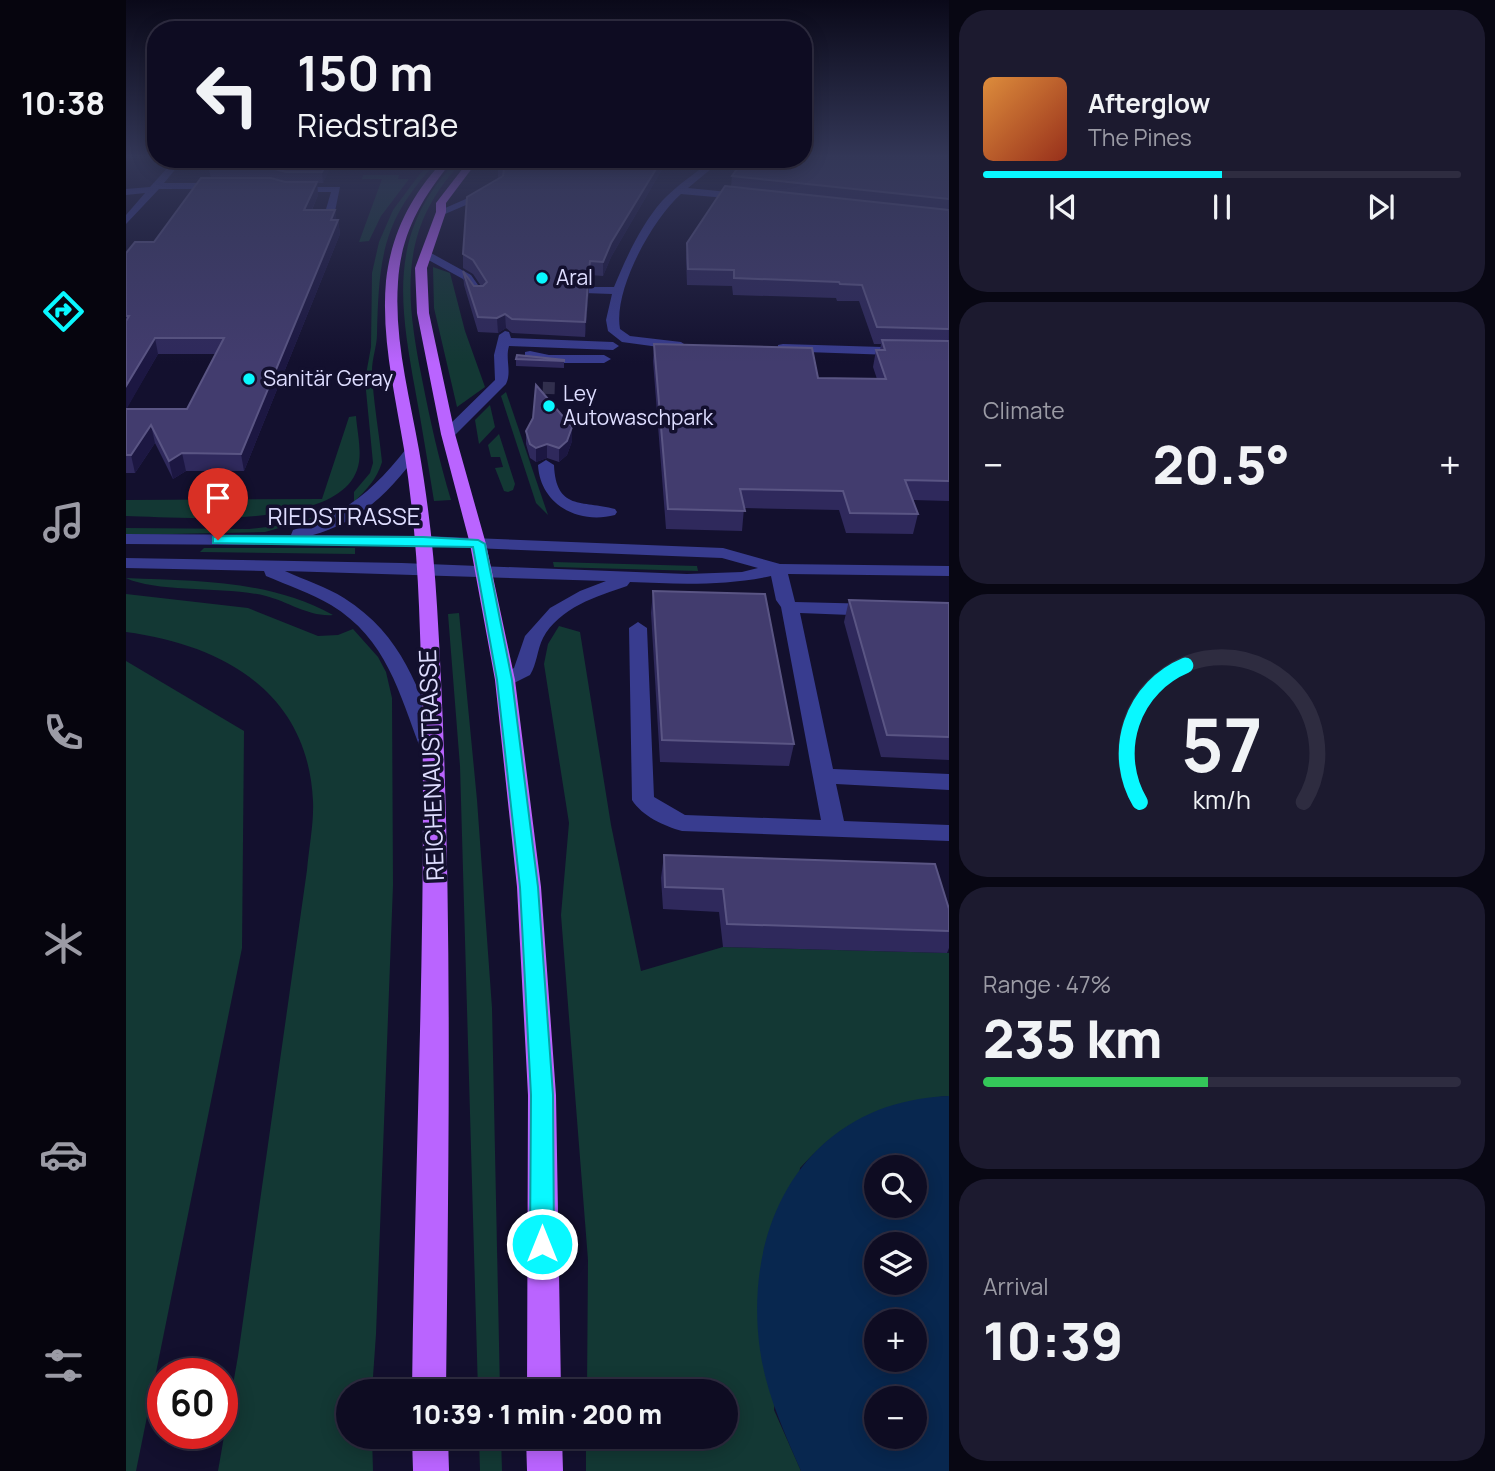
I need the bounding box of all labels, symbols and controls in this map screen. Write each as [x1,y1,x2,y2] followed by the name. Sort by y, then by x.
[297,39,433,106] text: 150 m
[182,49,273,140] icon: left
[21,81,105,125] text: 10:38
[1088,85,1210,121] text: Afterglow
[297,103,458,147] text: Riedstraße
[1088,121,1192,153] text: The Pines
[1044,188,1082,226] icon: previous
[1203,188,1241,226] icon: pause
[1362,188,1400,226] icon: next
[556,263,593,291] place label: Aral
[534,270,550,286] marker: Aral
[39,287,88,336] icon: directions
[263,364,393,392] place label: Sanitär Geray
[241,371,257,387] marker: Sanitär Geray
[563,379,714,431] place label: Ley Autowaschpark
[983,394,1065,426] text: Climate
[541,398,557,414] marker: Ley Autowaschpark
[1153,429,1290,500] text: 20.5°
[983,438,1004,490] text: −
[1439,438,1461,490] text: +
[188,468,248,540] pin
[199,479,237,517] icon: arrive
[39,498,88,547] icon: music
[267,499,421,532] street label: RIEDSTRASSE
[410,649,451,881] street label: REICHENAUSTRASSE
[1181,694,1263,794] text: 57
[39,708,88,757] icon: phone
[1193,781,1251,816] text: km/h
[39,919,88,968] icon: climate
[983,968,1111,1000] text: Range · 47%
[983,1003,1163,1074] text: 235 km
[39,1130,88,1179] icon: car
[864,1155,927,1449] map controls
[864,1155,927,1218] button: search
[505,1207,579,1281] position arrow
[864,1232,927,1295] button: layers
[983,1270,1049,1302] text: Arrival
[983,1305,1123,1376] text: 10:39
[864,1309,927,1372] button: +
[39,1341,88,1390] icon: filters
[147,1358,238,1449] speed limit sign: 60
[864,1386,927,1449] button: −
[412,1396,662,1432] text: 10:39 · 1 min · 200 m

